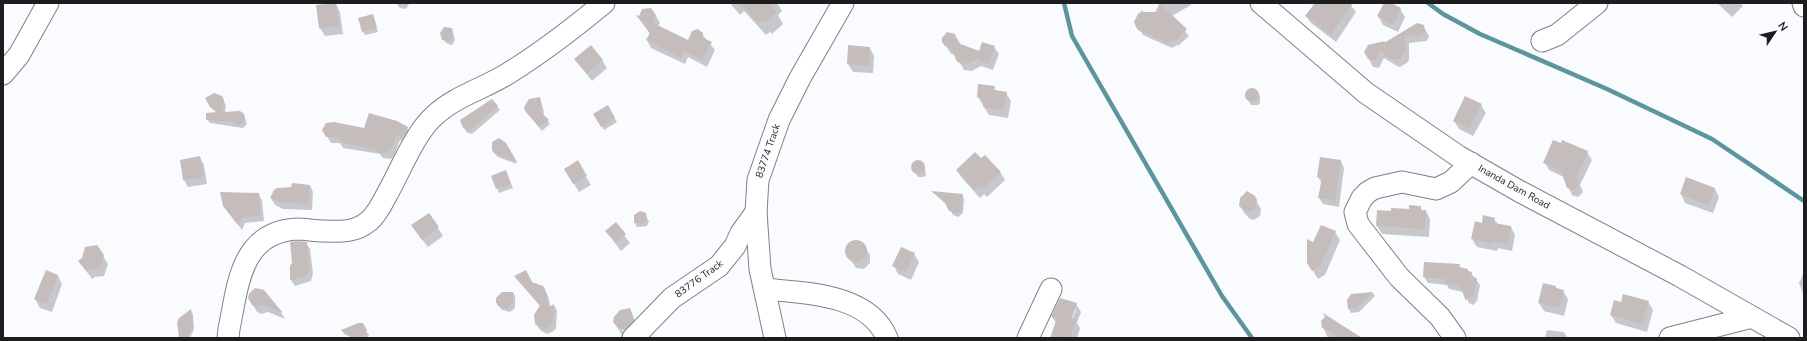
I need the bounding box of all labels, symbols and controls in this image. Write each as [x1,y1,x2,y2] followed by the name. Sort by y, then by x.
[1755,12,1795,52] north arrow
[1774,19,1791,34] text: N
[752,121,784,180] street label: 83774 Track
[1476,161,1553,213] street label: Inanda Dam Road
[672,256,727,301] street label: 83776 Track

